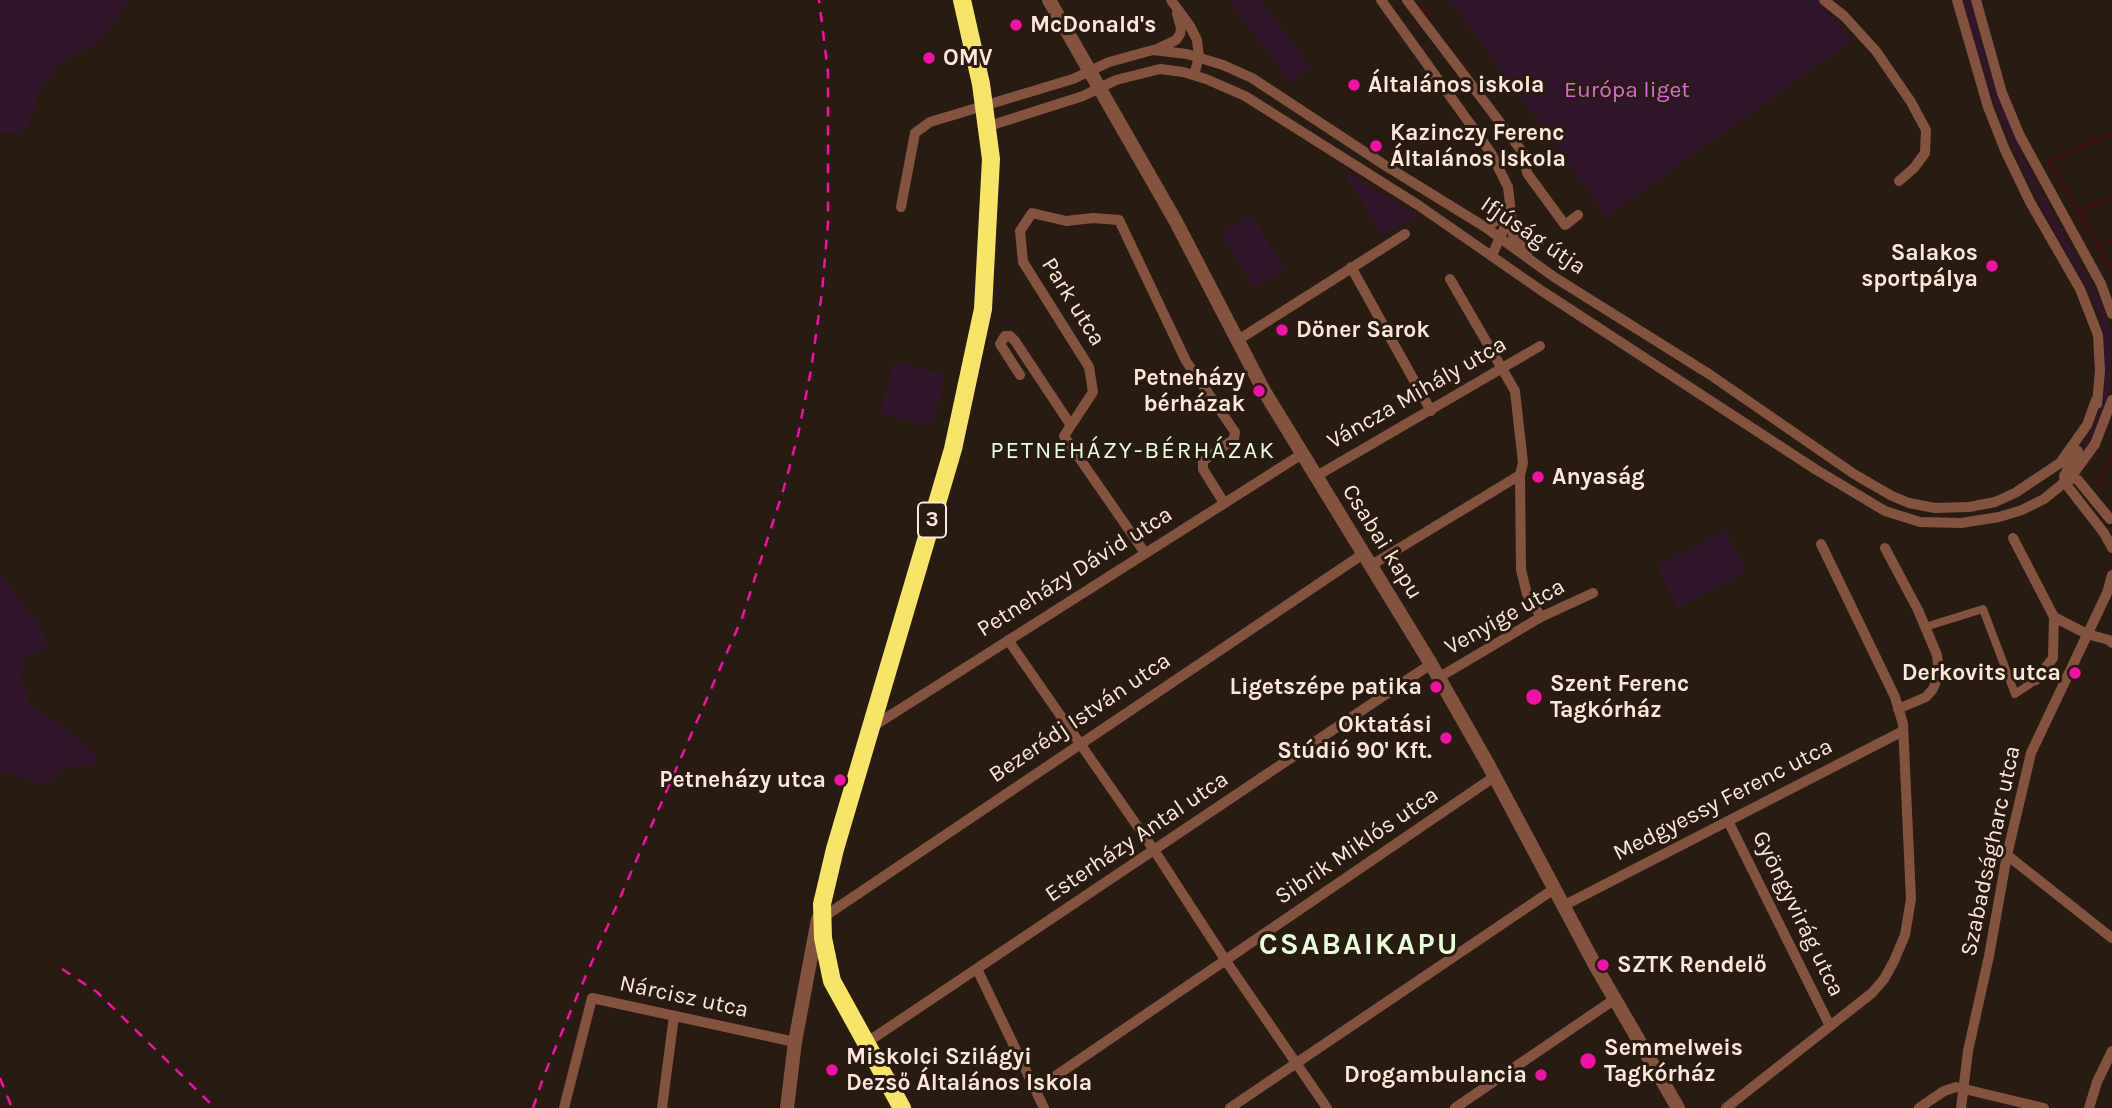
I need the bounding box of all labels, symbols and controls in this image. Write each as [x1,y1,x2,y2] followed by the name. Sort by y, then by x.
[1030,11,1156,39] place label: McDonald's
[1008,17,1024,33] marker: McDonald's
[943,44,993,72] place label: OMV
[921,50,937,66] marker: OMV
[1368,71,1544,99] place label: Általános iskola
[1564,76,1690,104] park label: Európa liget
[1346,77,1362,93] marker: Általános iskola
[1390,119,1566,173] place label: Kazinczy Ferenc Általános Iskola
[1368,138,1384,154] marker: Kazinczy Ferenc Általános Iskola
[1475,191,1591,281] street label: Ifjúság útja
[1861,239,1978,293] place label: Salakos sportpálya
[1035,253,1111,351] street label: Park utca
[1984,258,2000,274] marker: Salakos sportpálya
[1296,316,1430,344] place label: Döner Sarok
[1274,322,1290,338] marker: Döner Sarok
[1323,330,1511,456] street label: Váncza Mihály utca
[1133,364,1245,418] place label: Petneházy bérházak
[1251,383,1267,399] marker: Petneházy bérházak
[992,437,1274,465] district label: PETNEHÁZY-BÉRHÁZAK
[1552,463,1645,491] place label: Anyaság
[1530,469,1546,485] marker: Anyaság
[1336,479,1428,605] street label: Csabai kapu
[972,501,1178,643] street label: Petneházy Dávid utca
[918,503,946,538] road number: 3
[1440,573,1570,661] street label: Venyige utca
[984,647,1176,789] street label: Bezerédj István utca
[1902,659,2061,687] place label: Derkovits utca
[2067,665,2083,681] marker: Derkovits utca
[1550,670,1689,724] place label: Szent Ferenc Tagkórház
[1230,673,1422,701] place label: Ligetszépe patika
[1428,679,1444,695] marker: Ligetszépe patika
[1524,687,1544,707] marker: Szent Ferenc Tagkórház
[1277,711,1432,765] place label: Oktatási Stúdió 90' Kft.
[1438,730,1454,746] marker: Oktatási Stúdió 90' Kft.
[1609,733,1837,867] street label: Medgyessy Ferenc utca
[1955,743,2027,959] street label: Szabadságharc utca
[1040,765,1234,909] street label: Esterházy Antal utca
[659,766,826,794] place label: Petneházy utca
[832,772,848,788] marker: Petneházy utca
[1270,781,1444,911] street label: Sibrik Miklós utca
[1746,827,1850,1001] street label: Gyöngyvirág utca
[1260,927,1458,963] district label: CSABAIKAPU
[1617,951,1767,979] place label: SZTK Rendelő
[1595,957,1611,973] marker: SZTK Rendelő
[617,970,751,1024] street label: Nárcisz utca
[1604,1034,1743,1088] place label: Semmelweis Tagkórház
[846,1043,1092,1097] place label: Miskolci Szilágyi Dezső Általános Iskola
[1578,1051,1598,1071] marker: Semmelweis Tagkórház
[1344,1061,1527,1089] place label: Drogambulancia
[824,1062,840,1078] marker: Miskolci Szilágyi Dezső Általános Iskola
[1533,1067,1549,1083] marker: Drogambulancia

